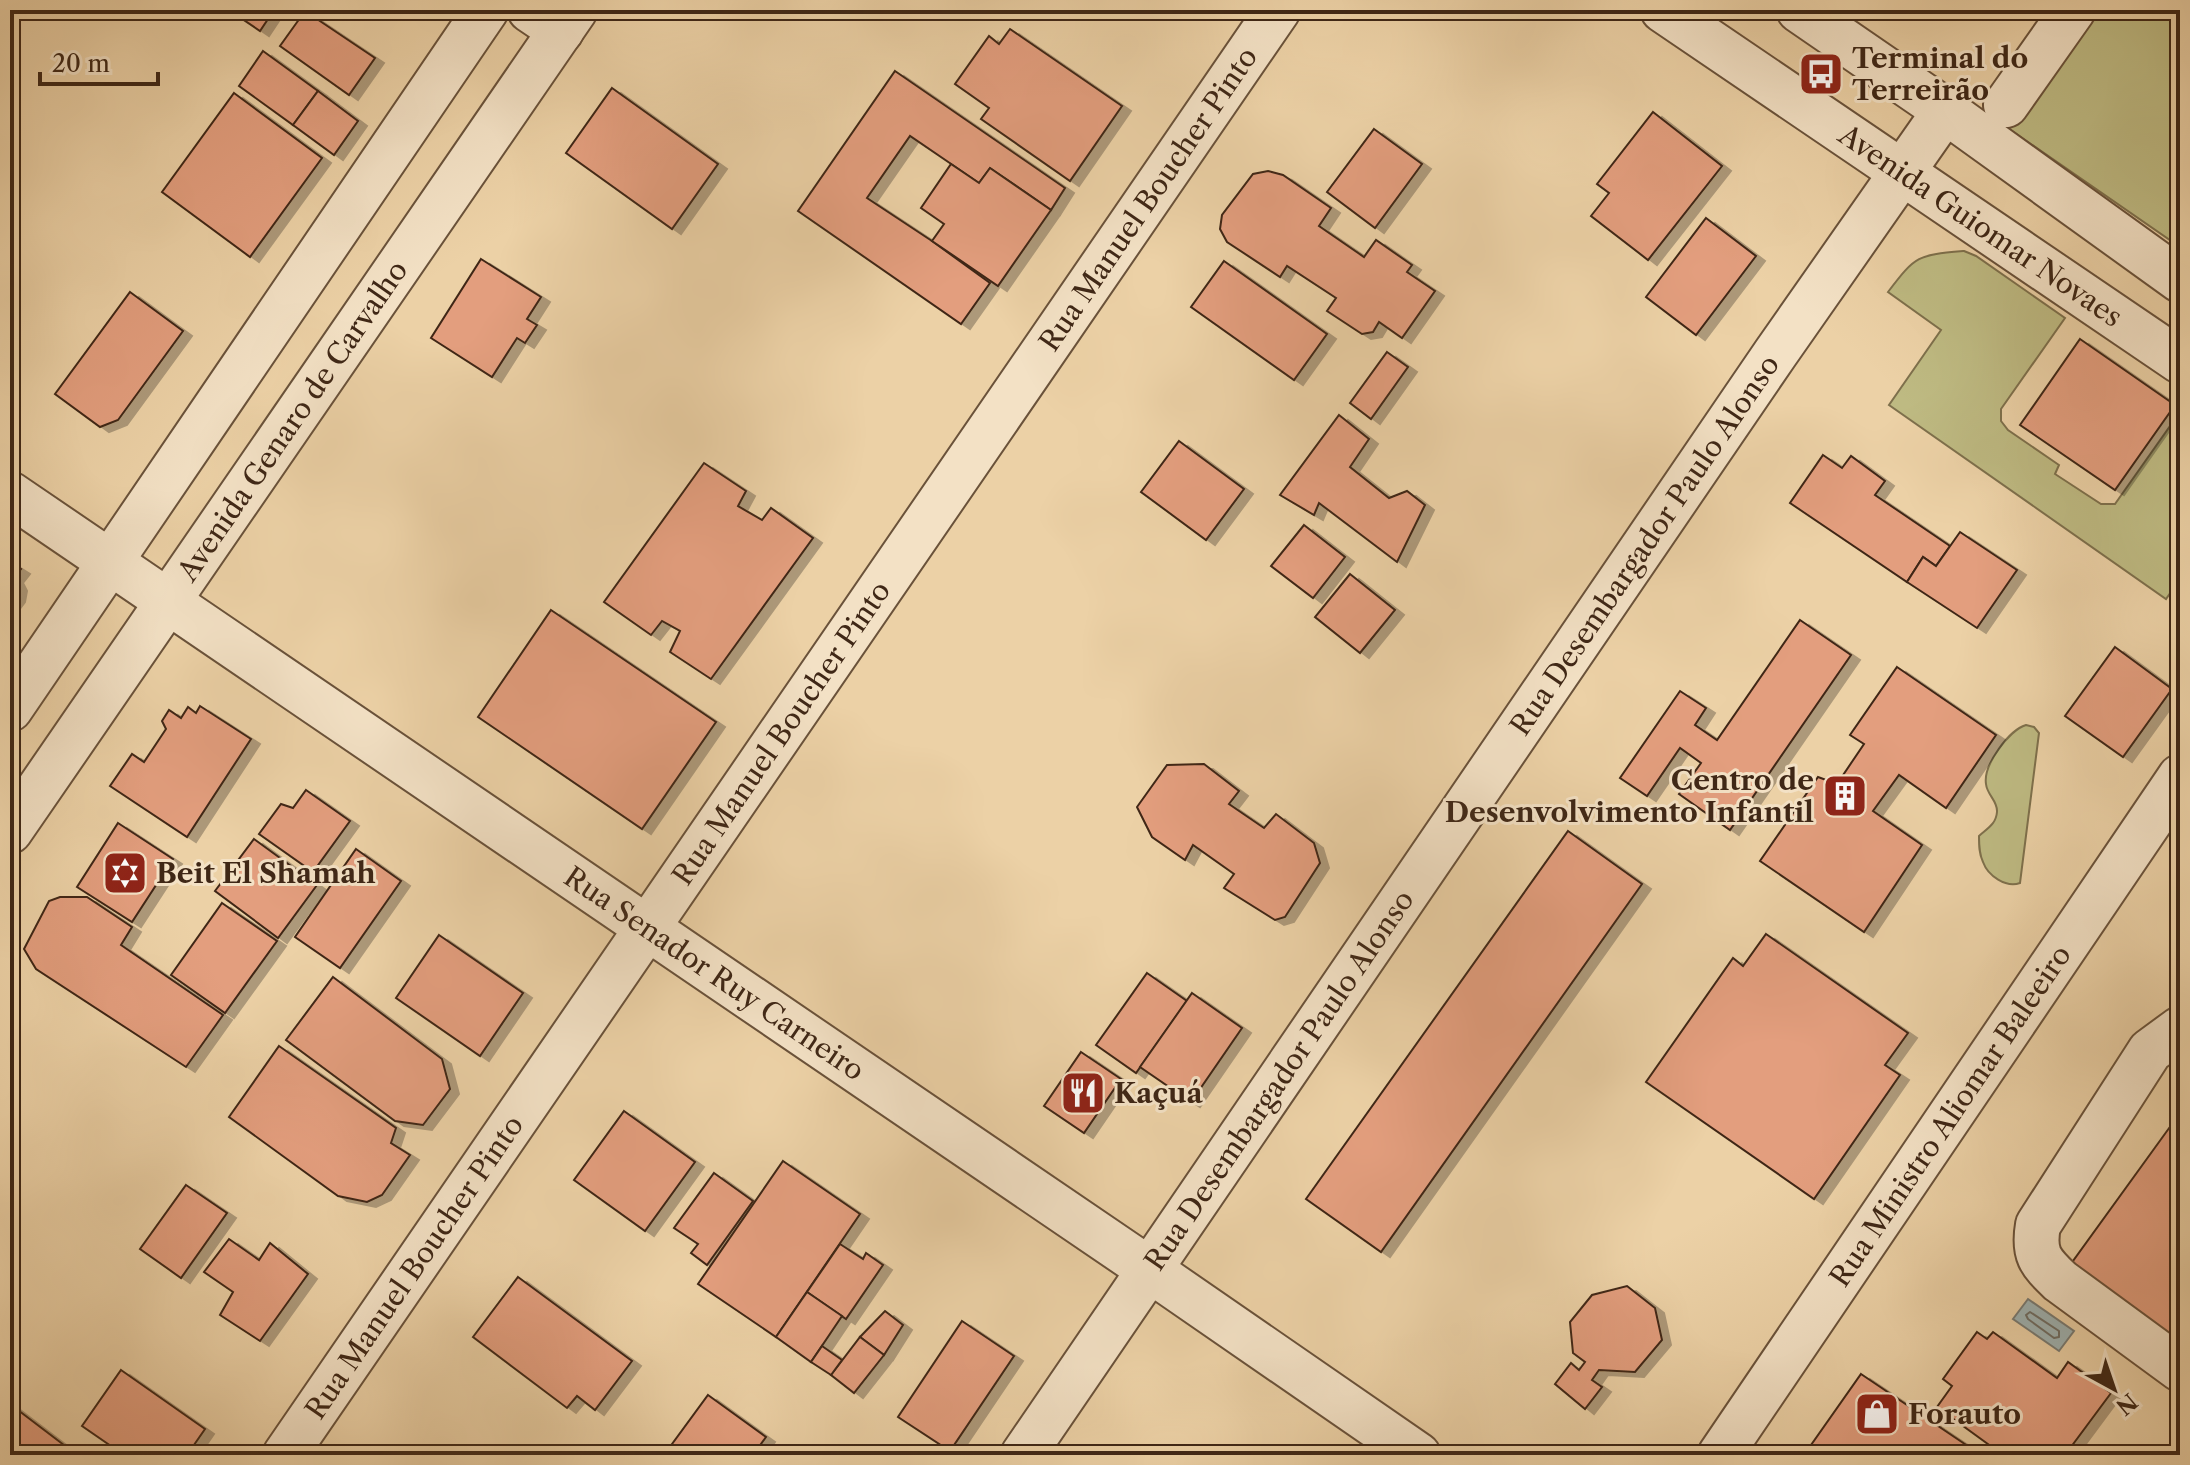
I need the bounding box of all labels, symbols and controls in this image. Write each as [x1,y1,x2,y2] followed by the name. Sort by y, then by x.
[40,36,158,86] scale bar
[1032,41,1264,357] street label: Rua Manuel Boucher Pinto
[1852,41,2028,107] place label: Terminal do Terreirão
[52,49,110,78] text: 20 m
[1797,50,1845,98] bus stop icon: Terminal do Terreirão
[1832,117,2129,334] street label: Avenida Guiomar Novaes
[170,254,414,588] street label: Avenida Genaro de Carvalho
[1503,348,1786,742] street label: Rua Desembargador Paulo Alonso
[665,575,897,891] street label: Rua Manuel Boucher Pinto
[1445,763,1814,829] place label: Centro de Desenvolvimento Infantil
[1821,772,1869,820] building icon: Centro de Desenvolvimento Infantil
[101,849,149,897] synagogue icon: Beit El Shamah
[156,856,376,890] place label: Beit El Shamah
[558,859,871,1088] street label: Rua Senador Ruy Carneiro
[1137,884,1421,1277] street label: Rua Desembargador Paulo Alonso
[1822,939,2078,1293] street label: Rua Ministro Aliomar Baleeiro
[1059,1069,1107,1117] restaurant icon: Kaçuá
[1114,1076,1204,1110] place label: Kaçuá
[298,1109,530,1425] street label: Rua Manuel Boucher Pinto
[2074,1349,2154,1429] north arrow
[2111,1387,2143,1420] text: N
[1853,1390,1901,1438] shop icon: Forauto
[1908,1397,2021,1431] place label: Forauto

